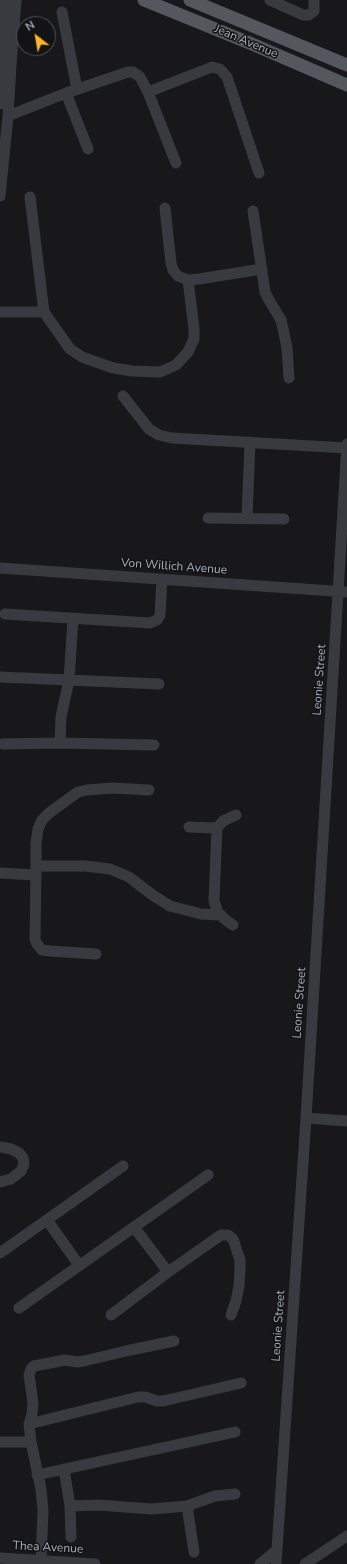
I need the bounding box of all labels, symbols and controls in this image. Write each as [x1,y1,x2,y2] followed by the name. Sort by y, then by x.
[16,16,56,56] north arrow
[23,18,37,35] text: N
[212,22,280,62] street label: Jean Avenue
[120,556,228,578] street label: Von Willich Avenue
[310,644,330,716] street label: Leonie Street
[290,967,310,1039] street label: Leonie Street
[269,1290,289,1362] street label: Leonie Street
[12,1539,84,1557] street label: Thea Avenue

